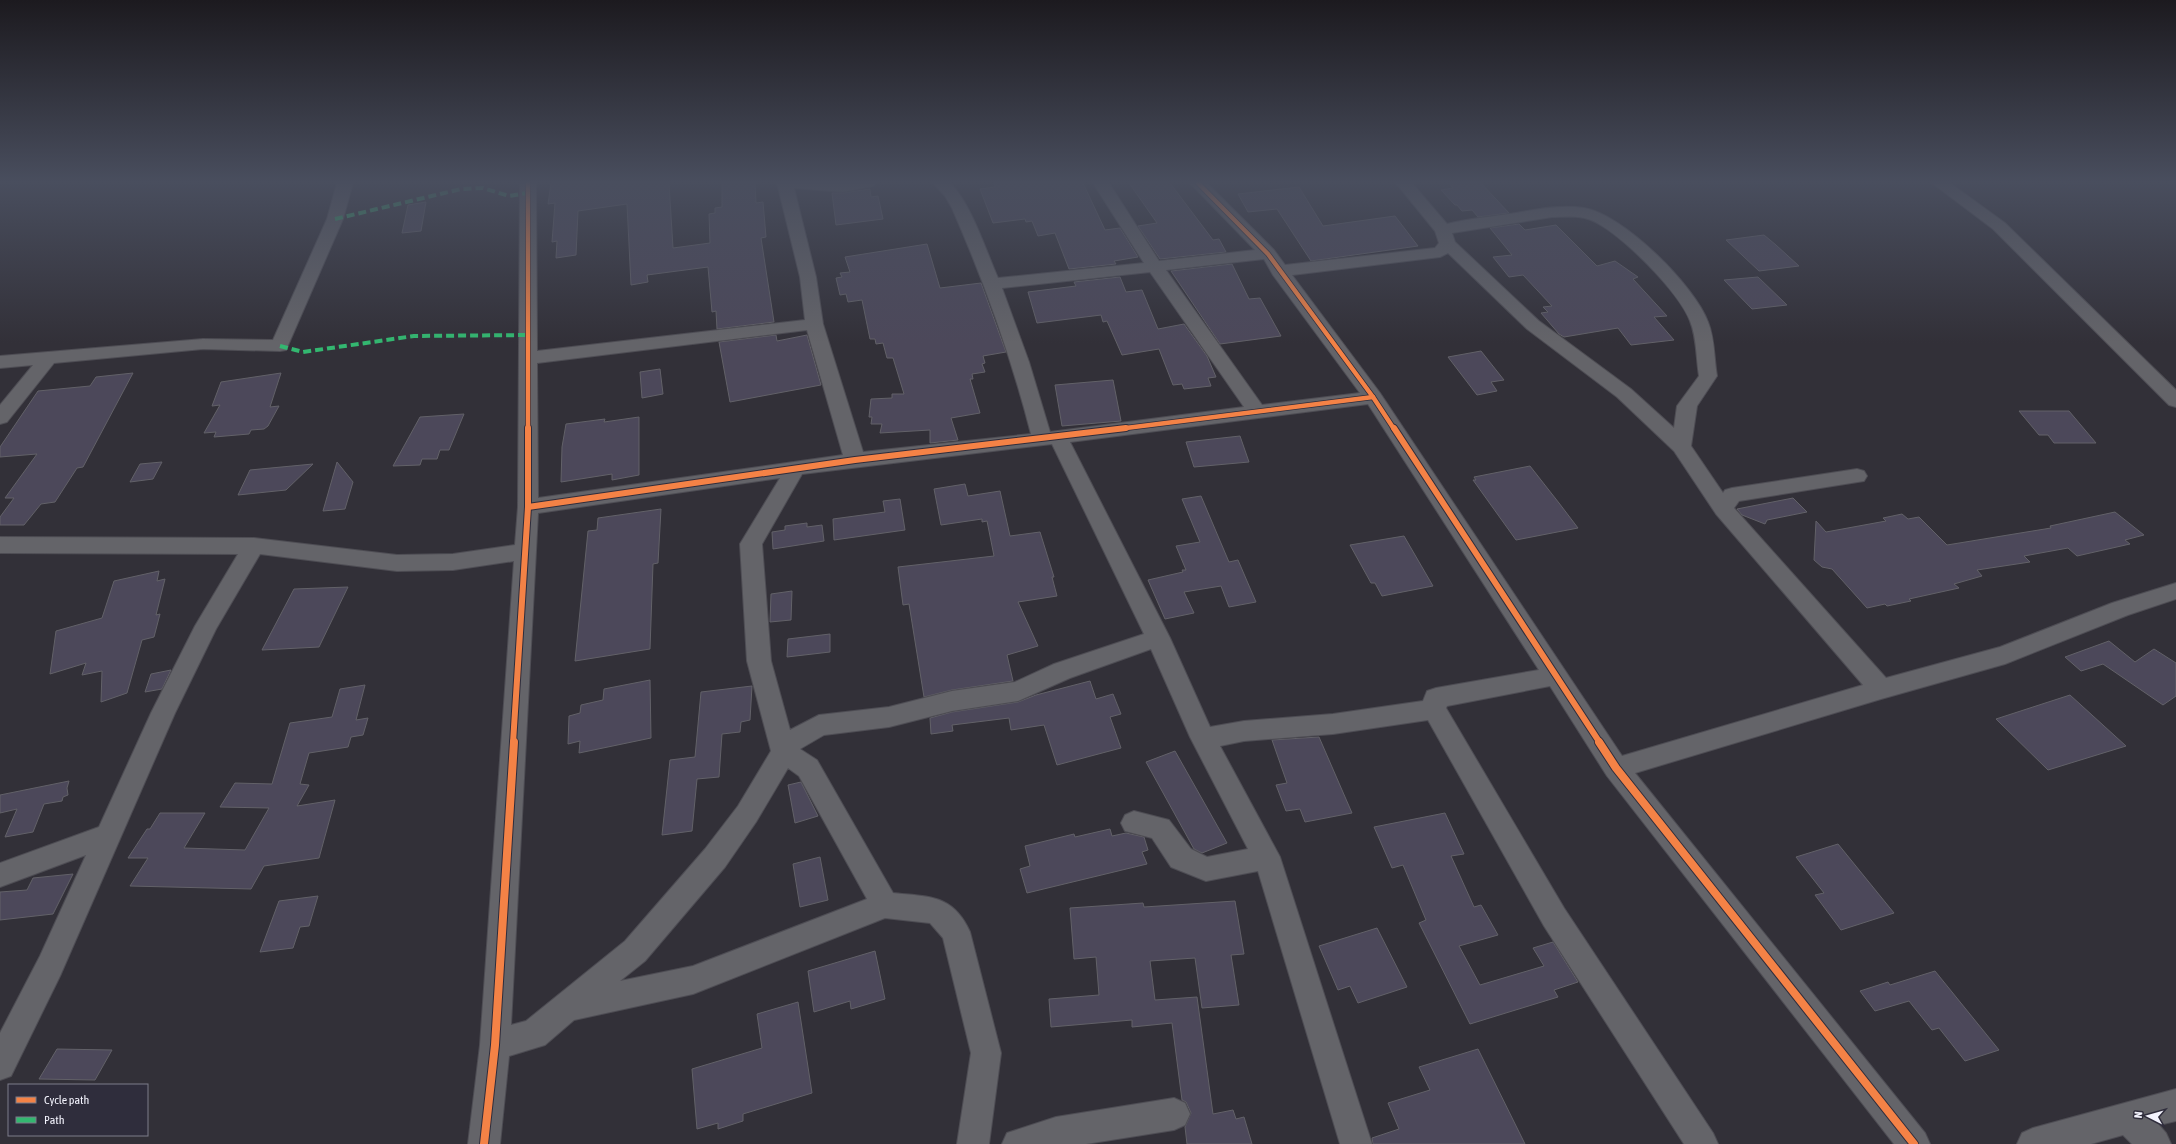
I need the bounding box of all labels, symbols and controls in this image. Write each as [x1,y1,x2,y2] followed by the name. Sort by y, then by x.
[8,1084,148,1136] legend
[44,1093,89,1107] text: Cycle path
[2128,1096,2168,1136] north arrow
[2132,1111,2144,1119] text: N
[44,1113,65,1127] text: Path

